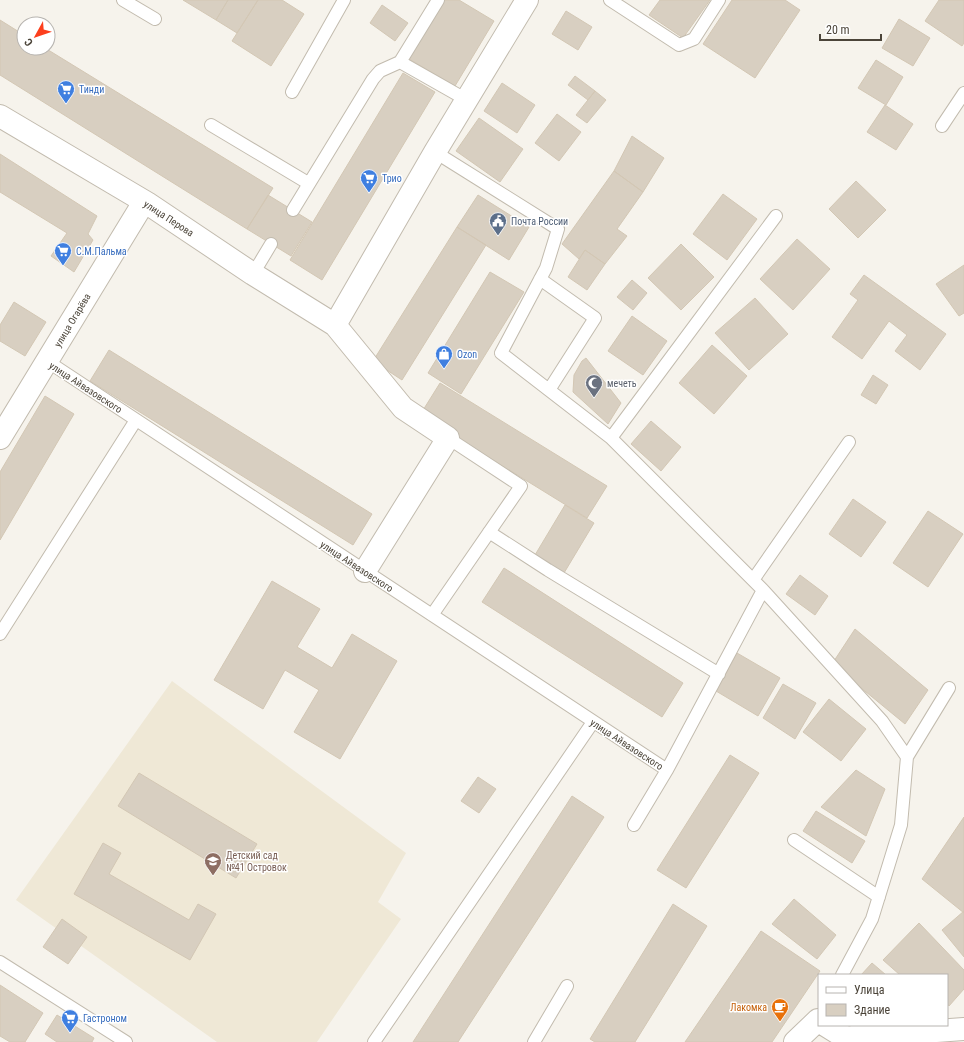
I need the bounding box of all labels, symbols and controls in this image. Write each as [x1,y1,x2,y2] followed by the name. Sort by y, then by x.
[16,16,56,56] north arrow
[820,16,881,42] scale bar
[826,23,850,37] text: 20 m
[22,36,36,49] text: С
[56,79,76,104] supermarket icon: Тинди
[79,84,104,95] place label: Тинди
[359,168,379,193] supermarket icon: Трио
[382,173,402,184] place label: Трио
[142,198,196,239] street label: улица Перова
[488,211,508,236] public building icon: Почта России
[511,216,568,227] place label: Почта России
[53,241,73,266] supermarket icon: С.М.Пальма
[76,246,127,257] place label: С.М.Пальма
[52,291,93,349] street label: улица Огарёва
[434,344,454,369] shop icon: Ozon
[457,349,477,360] place label: Ozon
[47,360,124,415] street label: улица Айвазовского
[584,373,604,398] mosque icon: мечеть
[607,378,637,389] place label: мечеть
[318,539,395,594] street label: улица Айвазовского
[588,717,665,772] street label: улица Айвазовского
[226,850,287,873] place label: Детский сад №41 Островок
[203,851,223,876] school or university icon: Детский сад №41 Островок
[818,974,948,1026] legend
[854,983,885,997] text: Улица
[770,997,790,1022] cafe icon: Лакомка
[730,1002,767,1013] place label: Лакомка
[854,1003,891,1017] text: Здание
[60,1008,80,1033] supermarket icon: Гастроном
[83,1013,127,1024] place label: Гастроном

